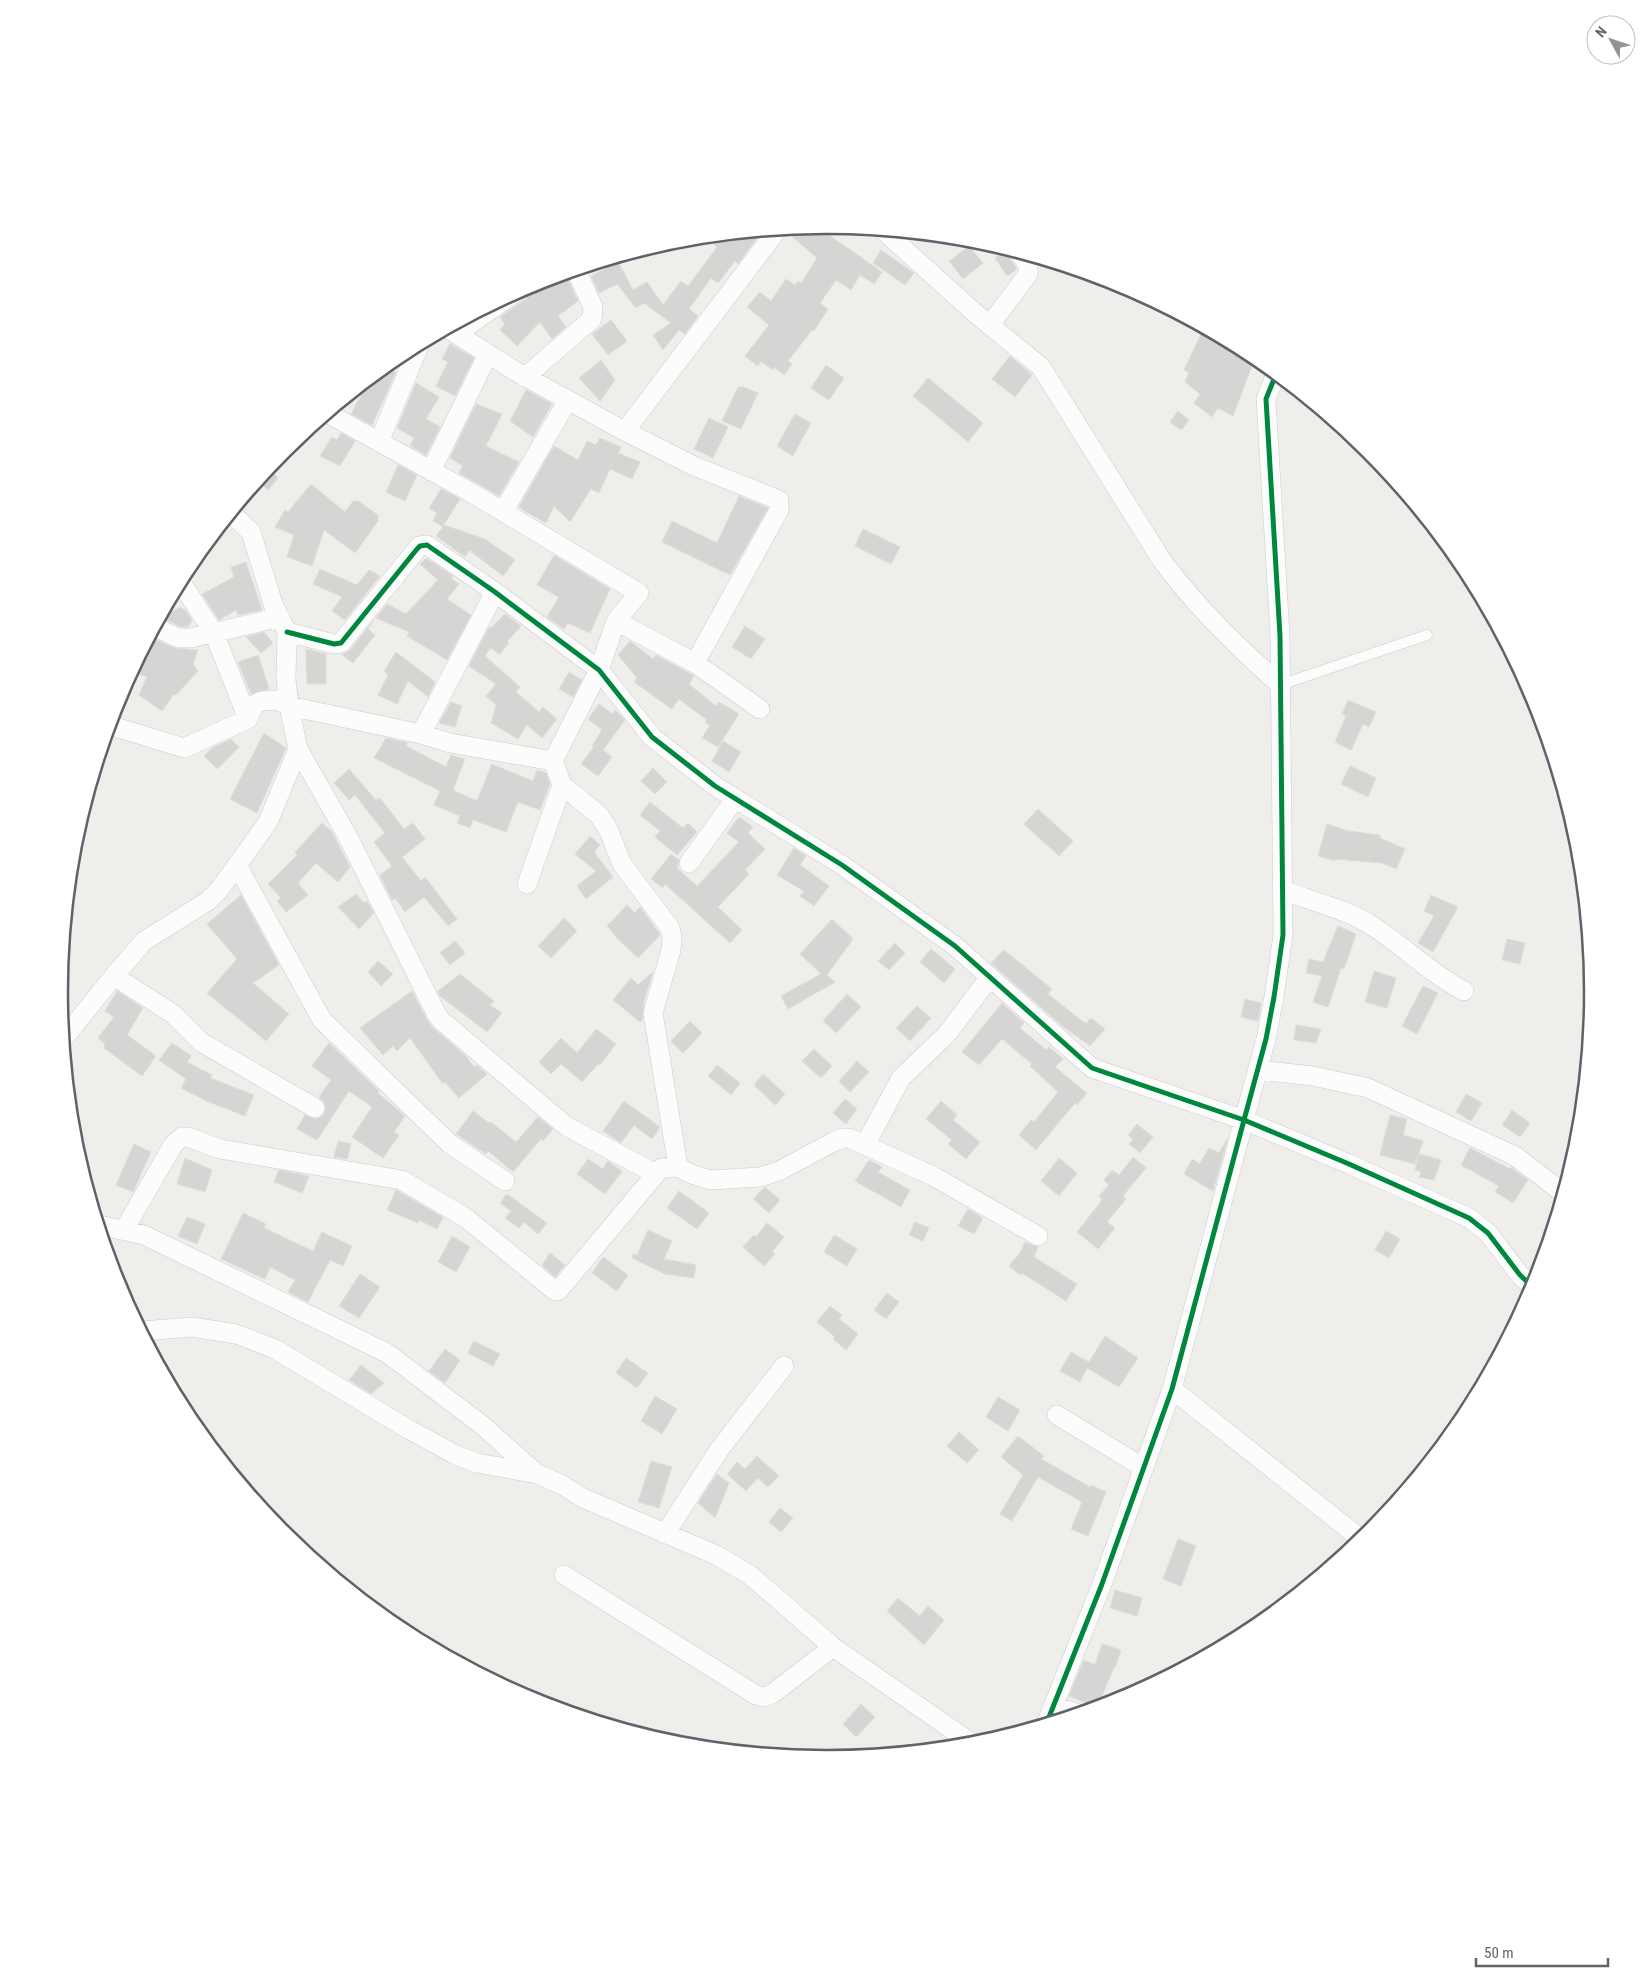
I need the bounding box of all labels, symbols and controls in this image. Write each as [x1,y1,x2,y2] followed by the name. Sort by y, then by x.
[1586,15,1636,65] north arrow
[1592,23,1610,40] text: N
[1476,1936,1608,1968] scale bar
[1484,1944,1514,1962] text: 50 m

